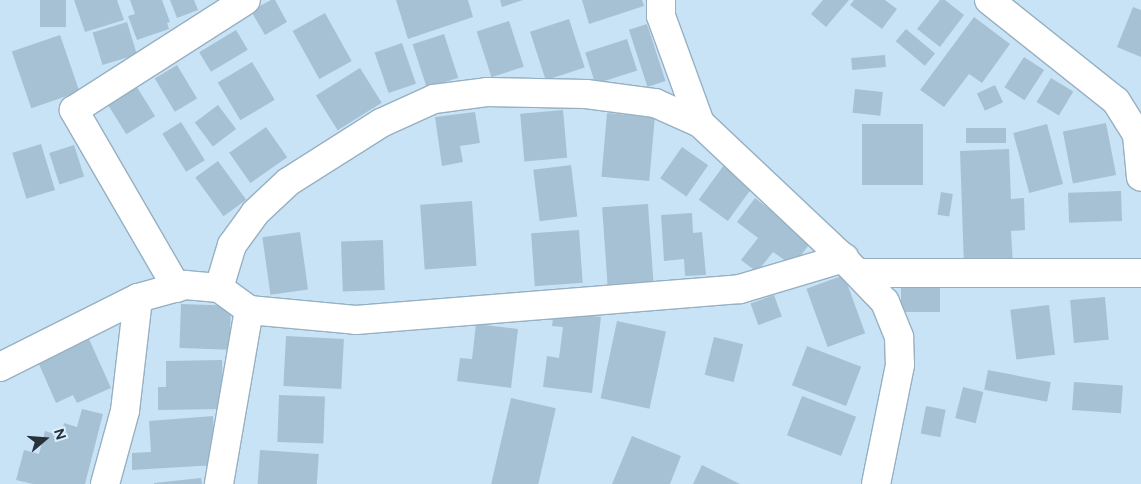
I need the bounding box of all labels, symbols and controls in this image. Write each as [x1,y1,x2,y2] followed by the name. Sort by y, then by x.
[20,414,70,464] north arrow
[50,426,69,442] text: N

